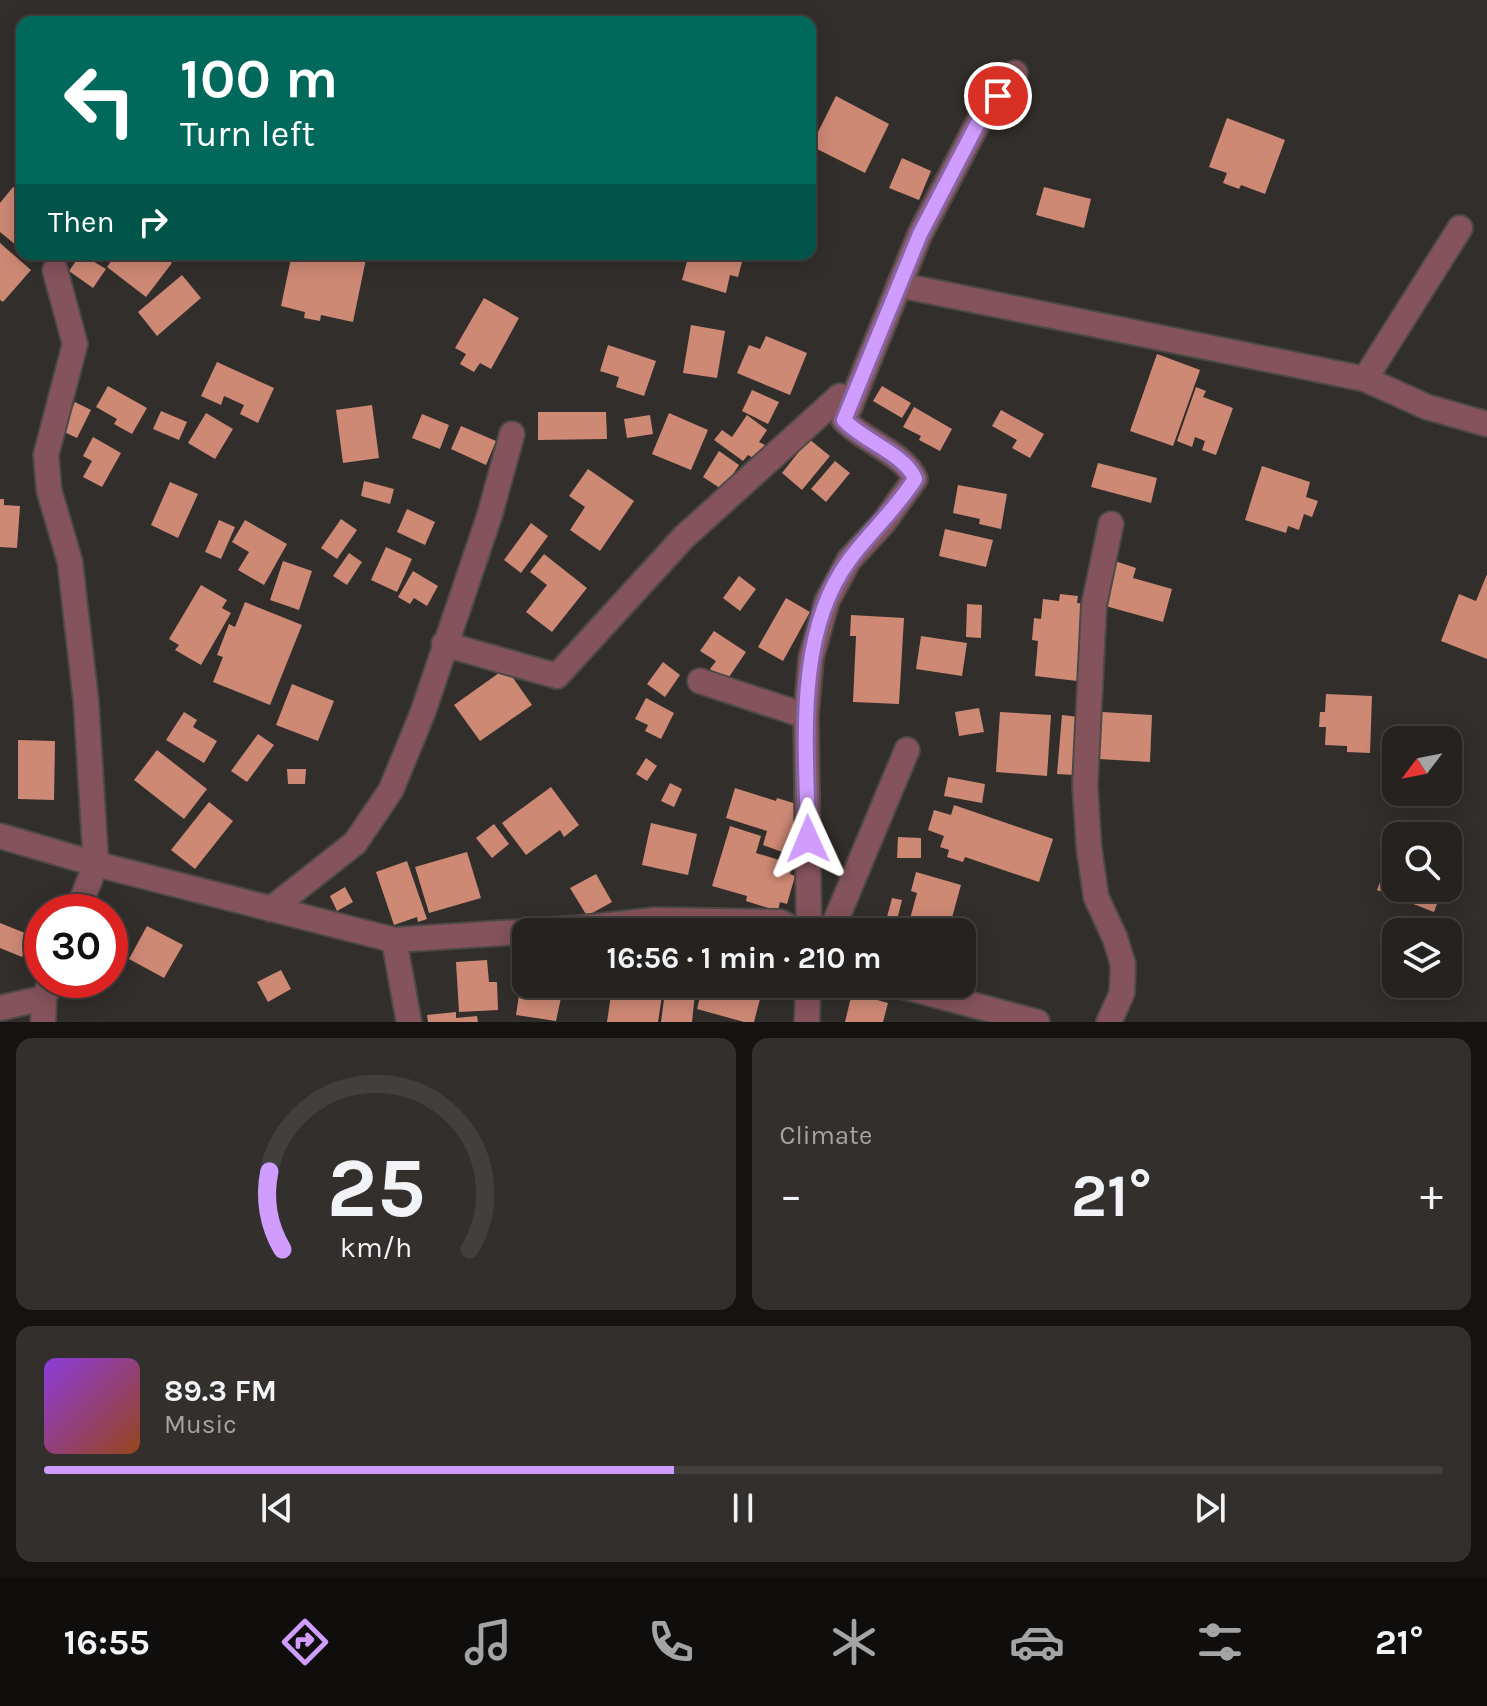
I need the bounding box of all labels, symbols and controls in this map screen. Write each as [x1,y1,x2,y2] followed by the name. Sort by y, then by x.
[180,46,338,111] text: 100 m
[48,48,152,152] icon: left
[964,62,1032,130] pin
[976,74,1020,118] icon: arrive
[180,113,315,155] text: Turn left
[131,200,175,244] icon: right
[48,204,115,240] text: Then
[1382,726,1462,806] north arrow
[1382,726,1462,998] map controls
[766,797,850,881] position arrow
[1382,822,1462,902] button: search
[24,894,128,998] speed limit sign: 30
[1382,918,1462,998] button: layers
[606,940,882,976] text: 16:56 · 1 min · 210 m
[780,1120,872,1151] text: Climate
[326,1140,425,1237] text: 25
[1071,1161,1152,1231] text: 21°
[780,1170,803,1221] text: −
[1420,1170,1443,1221] text: +
[340,1231,412,1264] text: km/h
[164,1373,277,1409] text: 89.3 FM
[164,1409,237,1440] text: Music
[255,1486,299,1530] icon: previous
[721,1486,765,1530] icon: pause
[1188,1486,1232,1530] icon: next
[277,1614,333,1670] icon: directions
[460,1614,516,1670] icon: music
[643,1614,699,1670] icon: phone
[826,1614,882,1670] icon: climate
[1009,1614,1065,1670] icon: car
[1192,1614,1248,1670] icon: filters
[64,1621,150,1663] text: 16:55
[1375,1621,1423,1663] text: 21°

